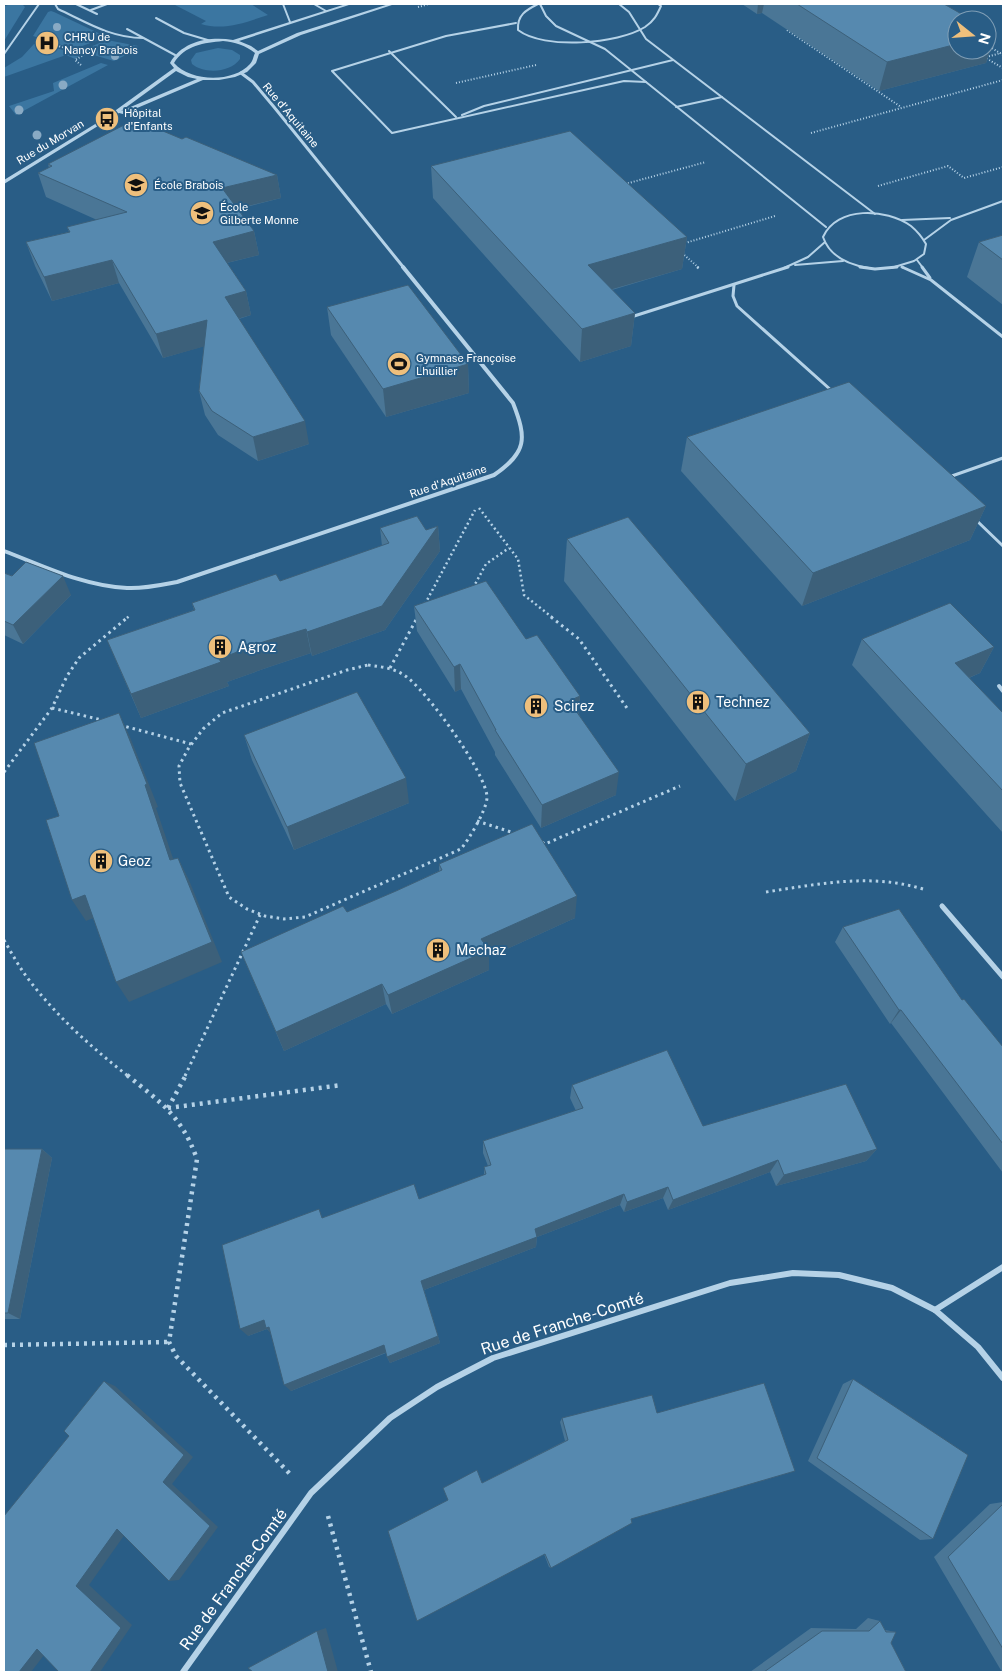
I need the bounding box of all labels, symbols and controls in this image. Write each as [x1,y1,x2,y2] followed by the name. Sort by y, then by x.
[947,10,997,60] north arrow
[34,30,60,56] hospital icon: CHRU de Nancy Brabois
[64,31,138,56] place label: CHRU de Nancy Brabois
[975,31,994,46] text: N
[260,80,322,150] street label: Rue d'Aquitaine
[94,106,120,132] bus stop icon: Hôpital d'Enfants
[124,107,173,132] place label: Hôpital d'Enfants
[14,117,86,167] street label: Rue du Morvan
[123,172,149,198] school or university icon: École Brabois
[154,178,224,191] place label: École Brabois
[189,200,215,226] school or university icon: École Gilberte Monne
[220,200,299,226] place label: École Gilberte Monne
[386,351,412,377] sports icon: Gymnase Françoise Lhuillier
[416,352,516,377] place label: Gymnase Françoise Lhuillier
[408,462,488,500] street label: Rue d'Aquitaine
[207,634,233,660] building icon: Agroz
[238,639,277,655] place label: Agroz
[685,689,711,715] building icon: Technez
[523,693,549,719] building icon: Scirez
[716,694,770,710] place label: Technez
[554,698,595,714] place label: Scirez
[88,848,114,874] building icon: Geoz
[118,853,151,869] place label: Geoz
[425,937,451,963] building icon: Mechaz
[456,942,507,958] place label: Mechaz
[478,1288,646,1359] street label: Rue de Franche-Comté
[176,1505,291,1654] street label: Rue de Franche-Comté

